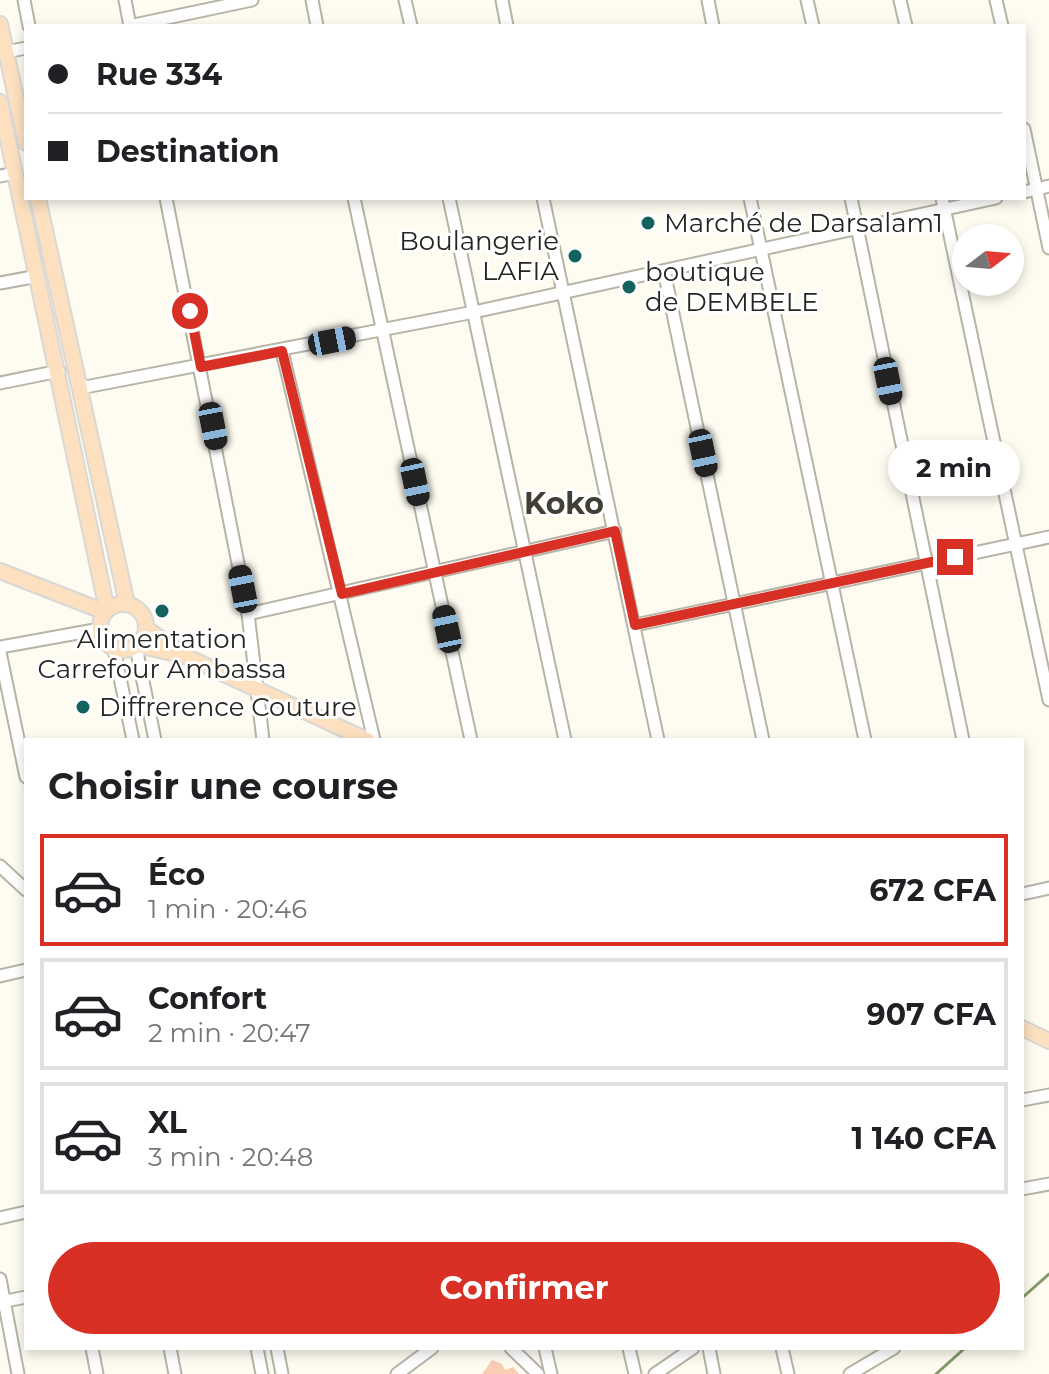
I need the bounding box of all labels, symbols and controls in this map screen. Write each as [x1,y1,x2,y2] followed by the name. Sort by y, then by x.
[96,56,222,93] text: Rue 334
[96,133,279,170] text: Destination
[664,207,943,239] place label: Marché de Darsalam1
[639,214,657,232] marker: Marché de Darsalam1
[952,224,1024,296] north arrow
[952,224,1024,296] map controls
[399,225,559,287] place label: Boulangerie LAFIA
[566,247,584,265] marker: Boulangerie LAFIA
[645,256,819,318] place label: boutique de DEMBELE
[620,278,638,296] marker: boutique de DEMBELE
[172,293,208,329] route start
[306,325,358,357] car
[872,355,904,407] car
[197,400,229,452] car
[686,427,720,479] car
[889,441,1021,497] callout: 2 min
[916,452,992,484] text: 2 min
[398,456,432,508] car
[524,485,604,522] district label: Koko
[937,539,973,575] route end
[227,563,259,615] car
[153,602,171,620] marker: Alimentation Carrefour Ambassa
[430,603,464,655] car
[37,623,287,685] place label: Alimentation Carrefour Ambassa
[99,691,357,723] place label: Diffrerence Couture
[74,698,92,716] marker: Diffrerence Couture
[48,764,399,808] text: Choisir une course
[52,854,124,926] icon: car
[148,856,205,893] text: Éco
[869,872,996,909] text: 672 CFA
[148,893,307,925] text: 1 min · 20:46
[52,978,124,1050] icon: car
[148,980,267,1017] text: Confort
[867,996,996,1033] text: 907 CFA
[148,1017,311,1049] text: 2 min · 20:47
[52,1102,124,1174] icon: car
[148,1104,187,1141] text: XL
[851,1120,996,1157] text: 1 140 CFA
[148,1141,313,1173] text: 3 min · 20:48
[48,1242,1000,1334] button: Confirmer

